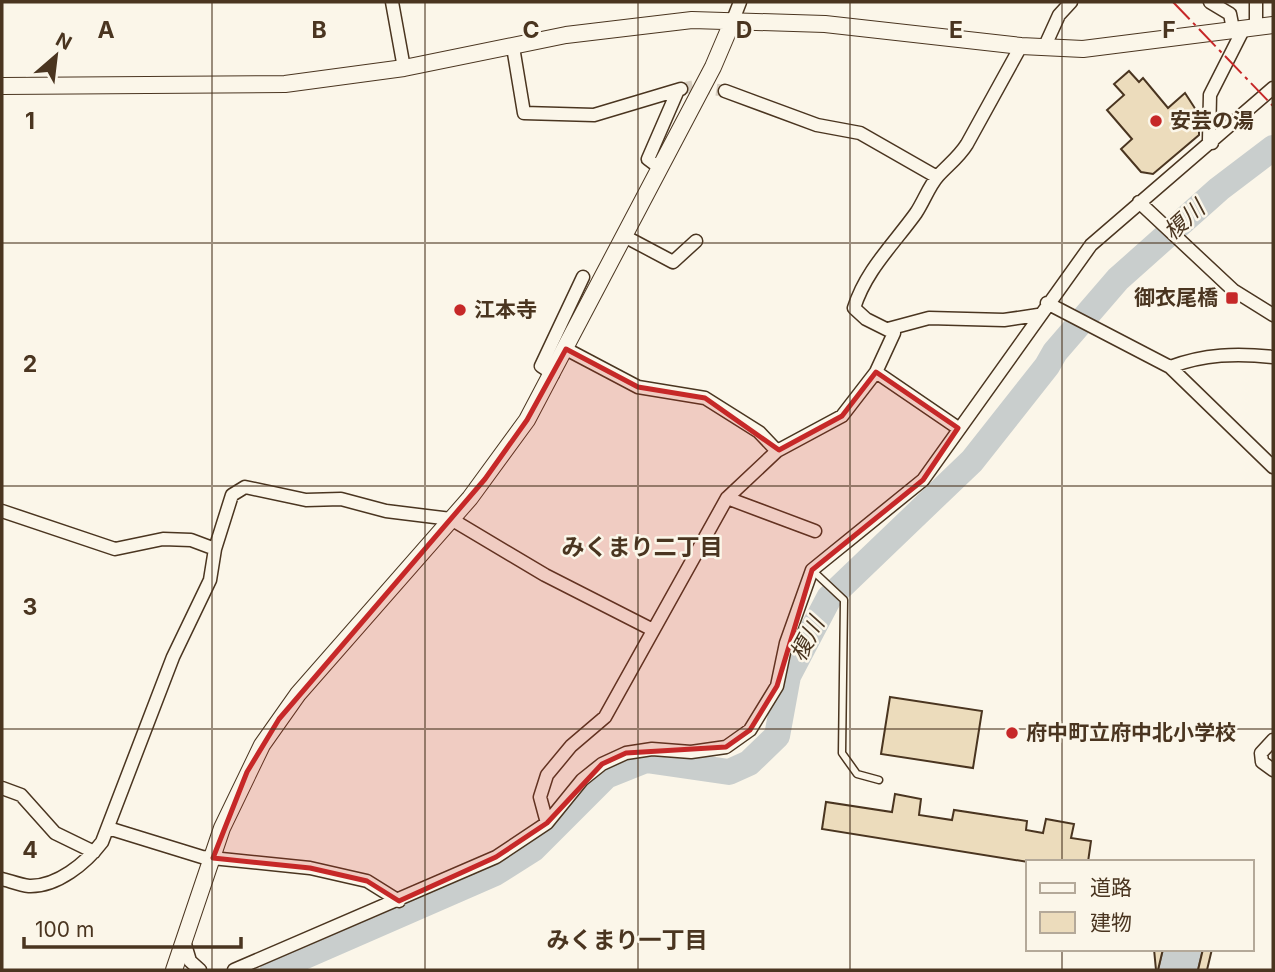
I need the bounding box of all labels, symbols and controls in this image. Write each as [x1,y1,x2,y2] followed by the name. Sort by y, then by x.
[97,16,115,44] text: A
[311,16,327,44] text: B
[522,16,540,44] text: C
[736,16,752,44] text: D
[949,16,963,44] text: E
[1162,16,1176,44] text: F
[21,21,91,91] north arrow
[52,28,76,55] text: N
[25,107,35,135] text: 1
[1170,108,1254,133] place label: 安芸の湯
[1148,113,1164,129] marker: 安芸の湯
[1158,192,1213,246] water label: 榎川
[1134,285,1218,310] place label: 御衣尾橋
[1224,290,1240,306] marker: 御衣尾橋
[474,297,537,322] place label: 江本寺
[452,302,468,318] marker: 江本寺
[23,350,37,378] text: 2
[562,533,723,561] district label: みくまり二丁目
[23,593,37,621] text: 3
[784,609,832,666] water label: 榎川
[1026,720,1236,745] place label: 府中町立府中北小学校
[1004,725,1020,741] marker: 府中町立府中北小学校
[22,836,38,864] text: 4
[1026,860,1254,951] legend
[1090,875,1132,900] text: 道路
[24,906,242,950] scale bar
[1090,910,1132,935] text: 建物
[35,917,94,942] text: 100 m
[547,926,708,954] district label: みくまり一丁目

